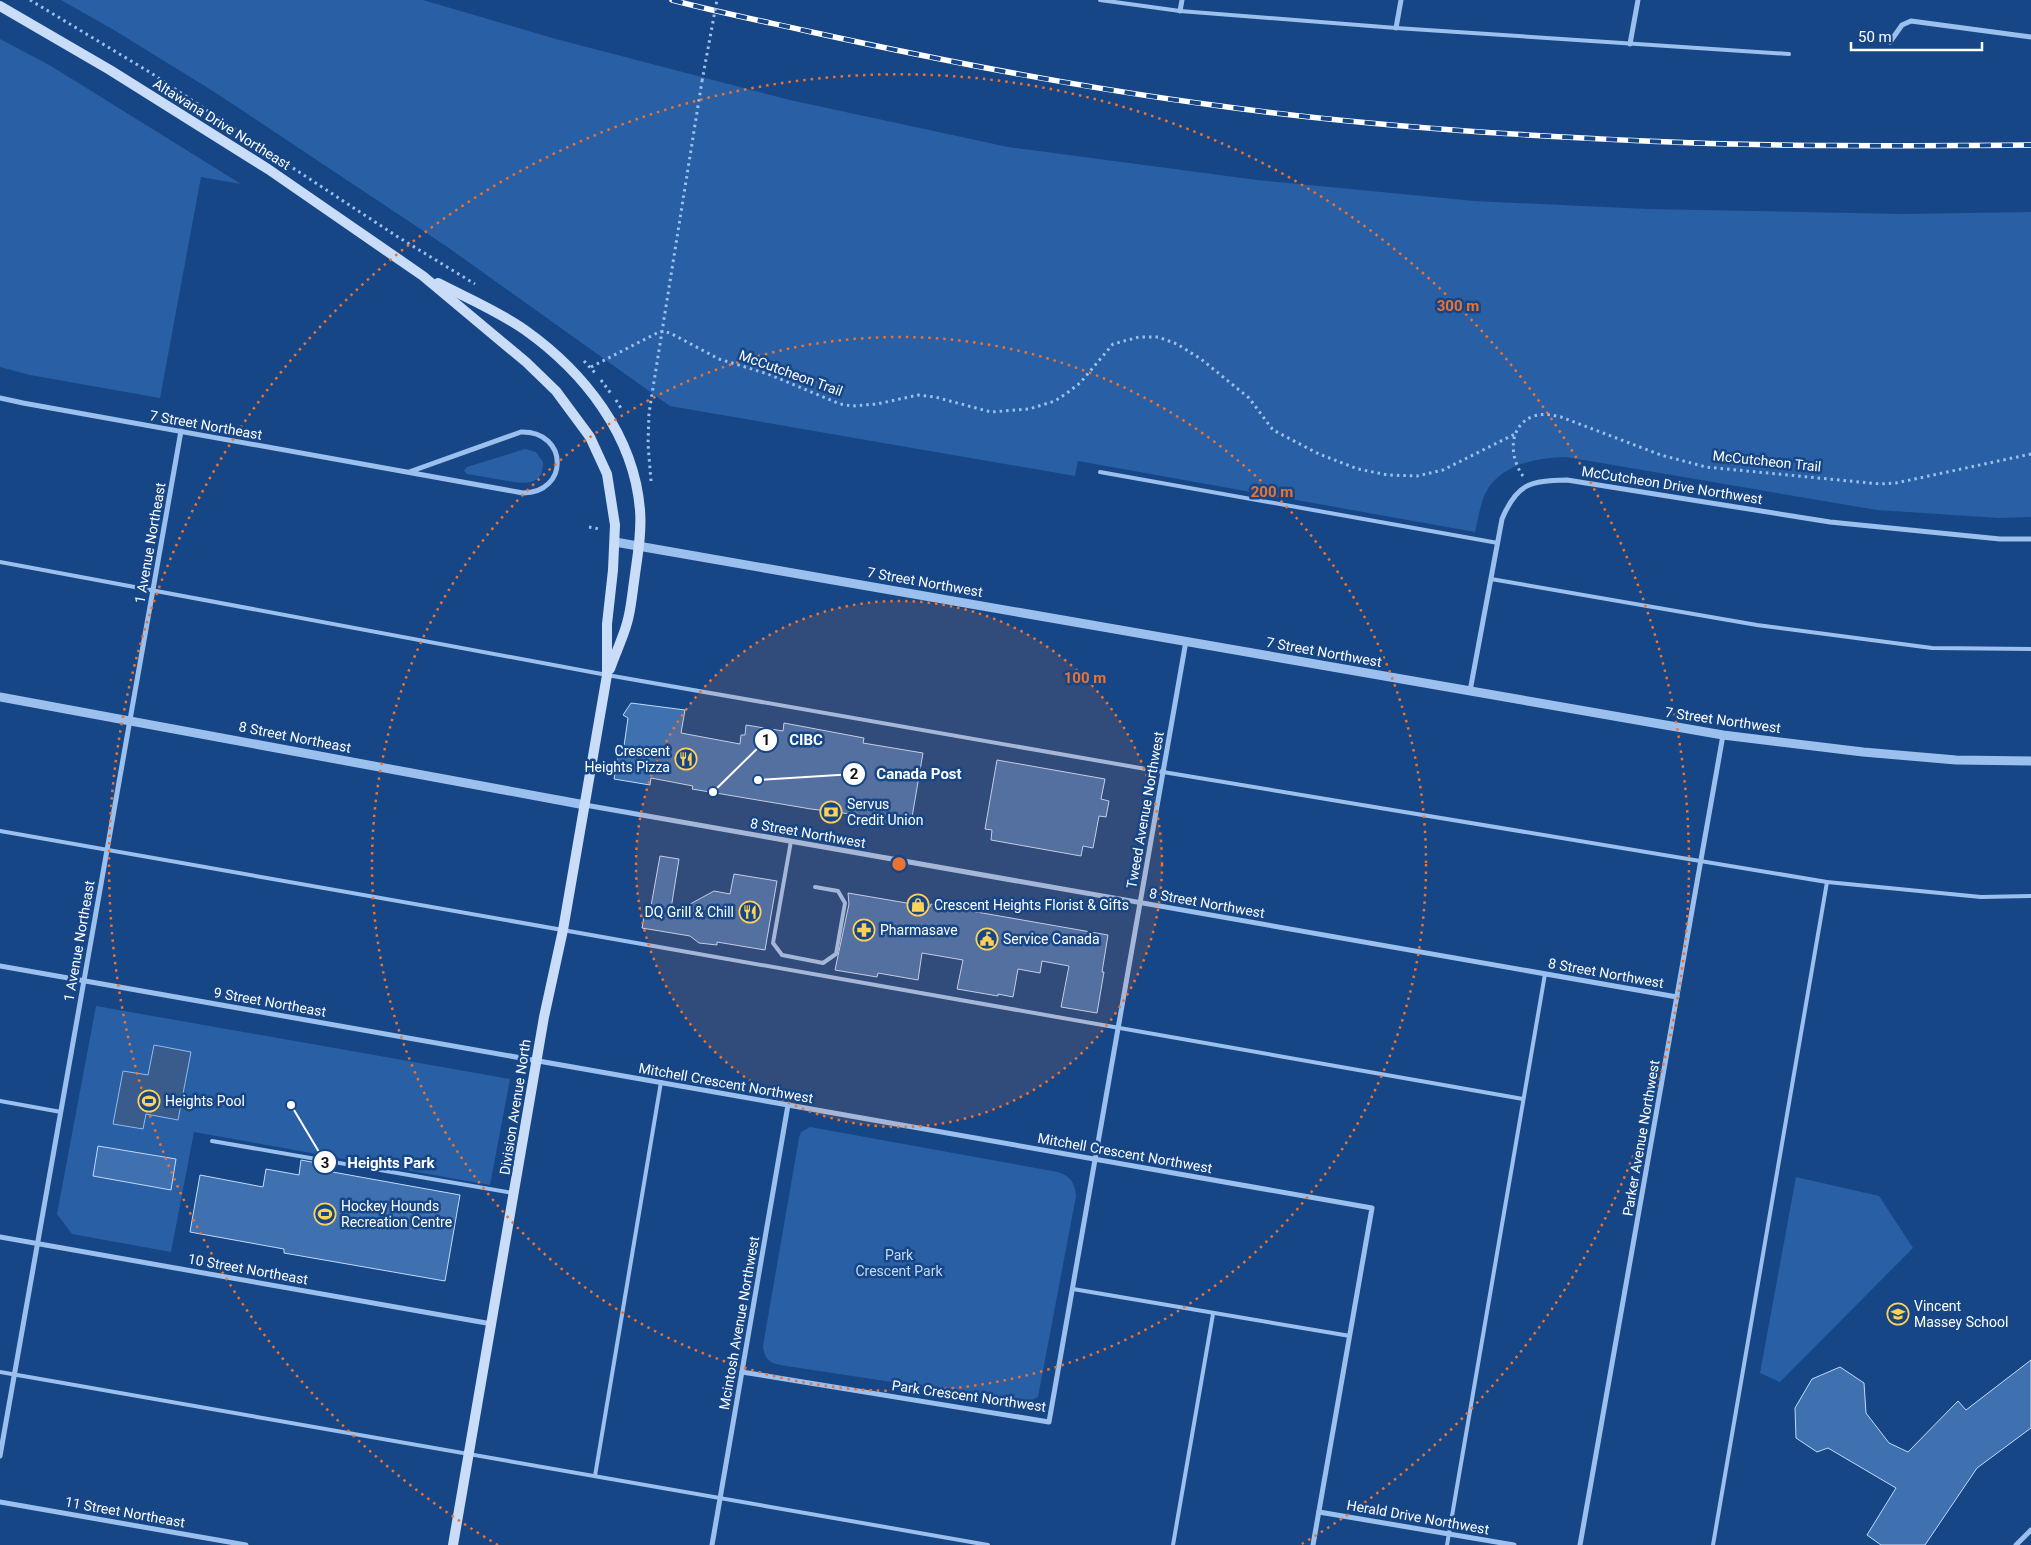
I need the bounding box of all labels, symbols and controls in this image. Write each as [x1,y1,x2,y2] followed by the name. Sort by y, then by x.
[1851,20,1982,52] scale bar
[1858,28,1892,46] text: 50 m
[150,75,294,173] street label: Altawana Drive Northeast
[1437,297,1479,315] text: 300 m
[737,347,845,399] street label: McCutcheon Trail
[148,407,264,443] street label: 7 Street Northeast
[1712,447,1822,475] street label: McCutcheon Trail
[1581,463,1764,507] street label: McCutcheon Drive Northwest
[131,481,169,605] street label: 1 Avenue Northeast
[1251,483,1293,501] text: 200 m
[866,564,984,600] street label: 7 Street Northwest
[1265,634,1383,670] street label: 7 Street Northwest
[1064,669,1106,687] text: 100 m
[1664,704,1782,736] street label: 7 Street Northwest
[238,718,353,756] street label: 8 Street Northeast
[754,725,832,755] callout: CIBC
[1123,730,1167,890] street label: Tweed Avenue Northwest
[762,731,770,749] text: 1
[789,731,823,749] text: CIBC
[585,743,670,775] place label: Crescent Heights Pizza
[674,747,698,771] restaurant icon: Crescent Heights Pizza
[842,759,972,789] callout: Canada Post
[850,765,859,783] text: 2
[876,765,962,783] text: Canada Post
[847,796,923,828] place label: Servus Credit Union
[819,800,843,824] bank icon: Servus Credit Union
[749,815,867,851] street label: 8 Street Northwest
[890,855,908,873] centre of rings
[60,879,98,1003] street label: 1 Avenue Northeast
[1148,885,1266,921] street label: 8 Street Northwest
[906,893,930,917] shop icon: Crescent Heights Florist & Gifts
[934,897,1129,913] place label: Crescent Heights Florist & Gifts
[738,900,762,924] restaurant icon: DQ Grill & Chill
[645,904,734,920] place label: DQ Grill & Chill
[852,918,876,942] pharmacy icon: Pharmasave
[880,922,958,938] place label: Pharmasave
[975,927,999,951] public building icon: Service Canada
[1003,931,1100,947] place label: Service Canada
[1547,955,1665,991] street label: 8 Street Northwest
[212,984,328,1020] street label: 9 Street Northeast
[496,1038,534,1176] street label: Division Avenue North
[1619,1058,1663,1217] street label: Parker Avenue Northwest
[637,1060,815,1106] street label: Mitchell Crescent Northwest
[137,1089,161,1113] sports icon: Heights Pool
[165,1093,245,1109] place label: Heights Pool
[1036,1130,1214,1176] street label: Mitchell Crescent Northwest
[313,1147,445,1177] callout: Heights Park
[321,1154,329,1172] text: 3
[347,1154,436,1172] text: Heights Park
[341,1198,452,1230] place label: Hockey Hounds Recreation Centre
[313,1202,337,1226] sports icon: Hockey Hounds Recreation Centre
[716,1235,762,1411] street label: Mcintosh Avenue Northwest
[855,1247,943,1279] park label: Park Crescent Park
[187,1251,310,1288] street label: 10 Street Northeast
[1914,1298,2008,1330] place label: Vincent Massey School
[1886,1302,1910,1326] school or university icon: Vincent Massey School
[891,1377,1048,1415] street label: Park Crescent Northwest
[64,1494,187,1531] street label: 11 Street Northeast
[1346,1497,1491,1537] street label: Herald Drive Northwest

